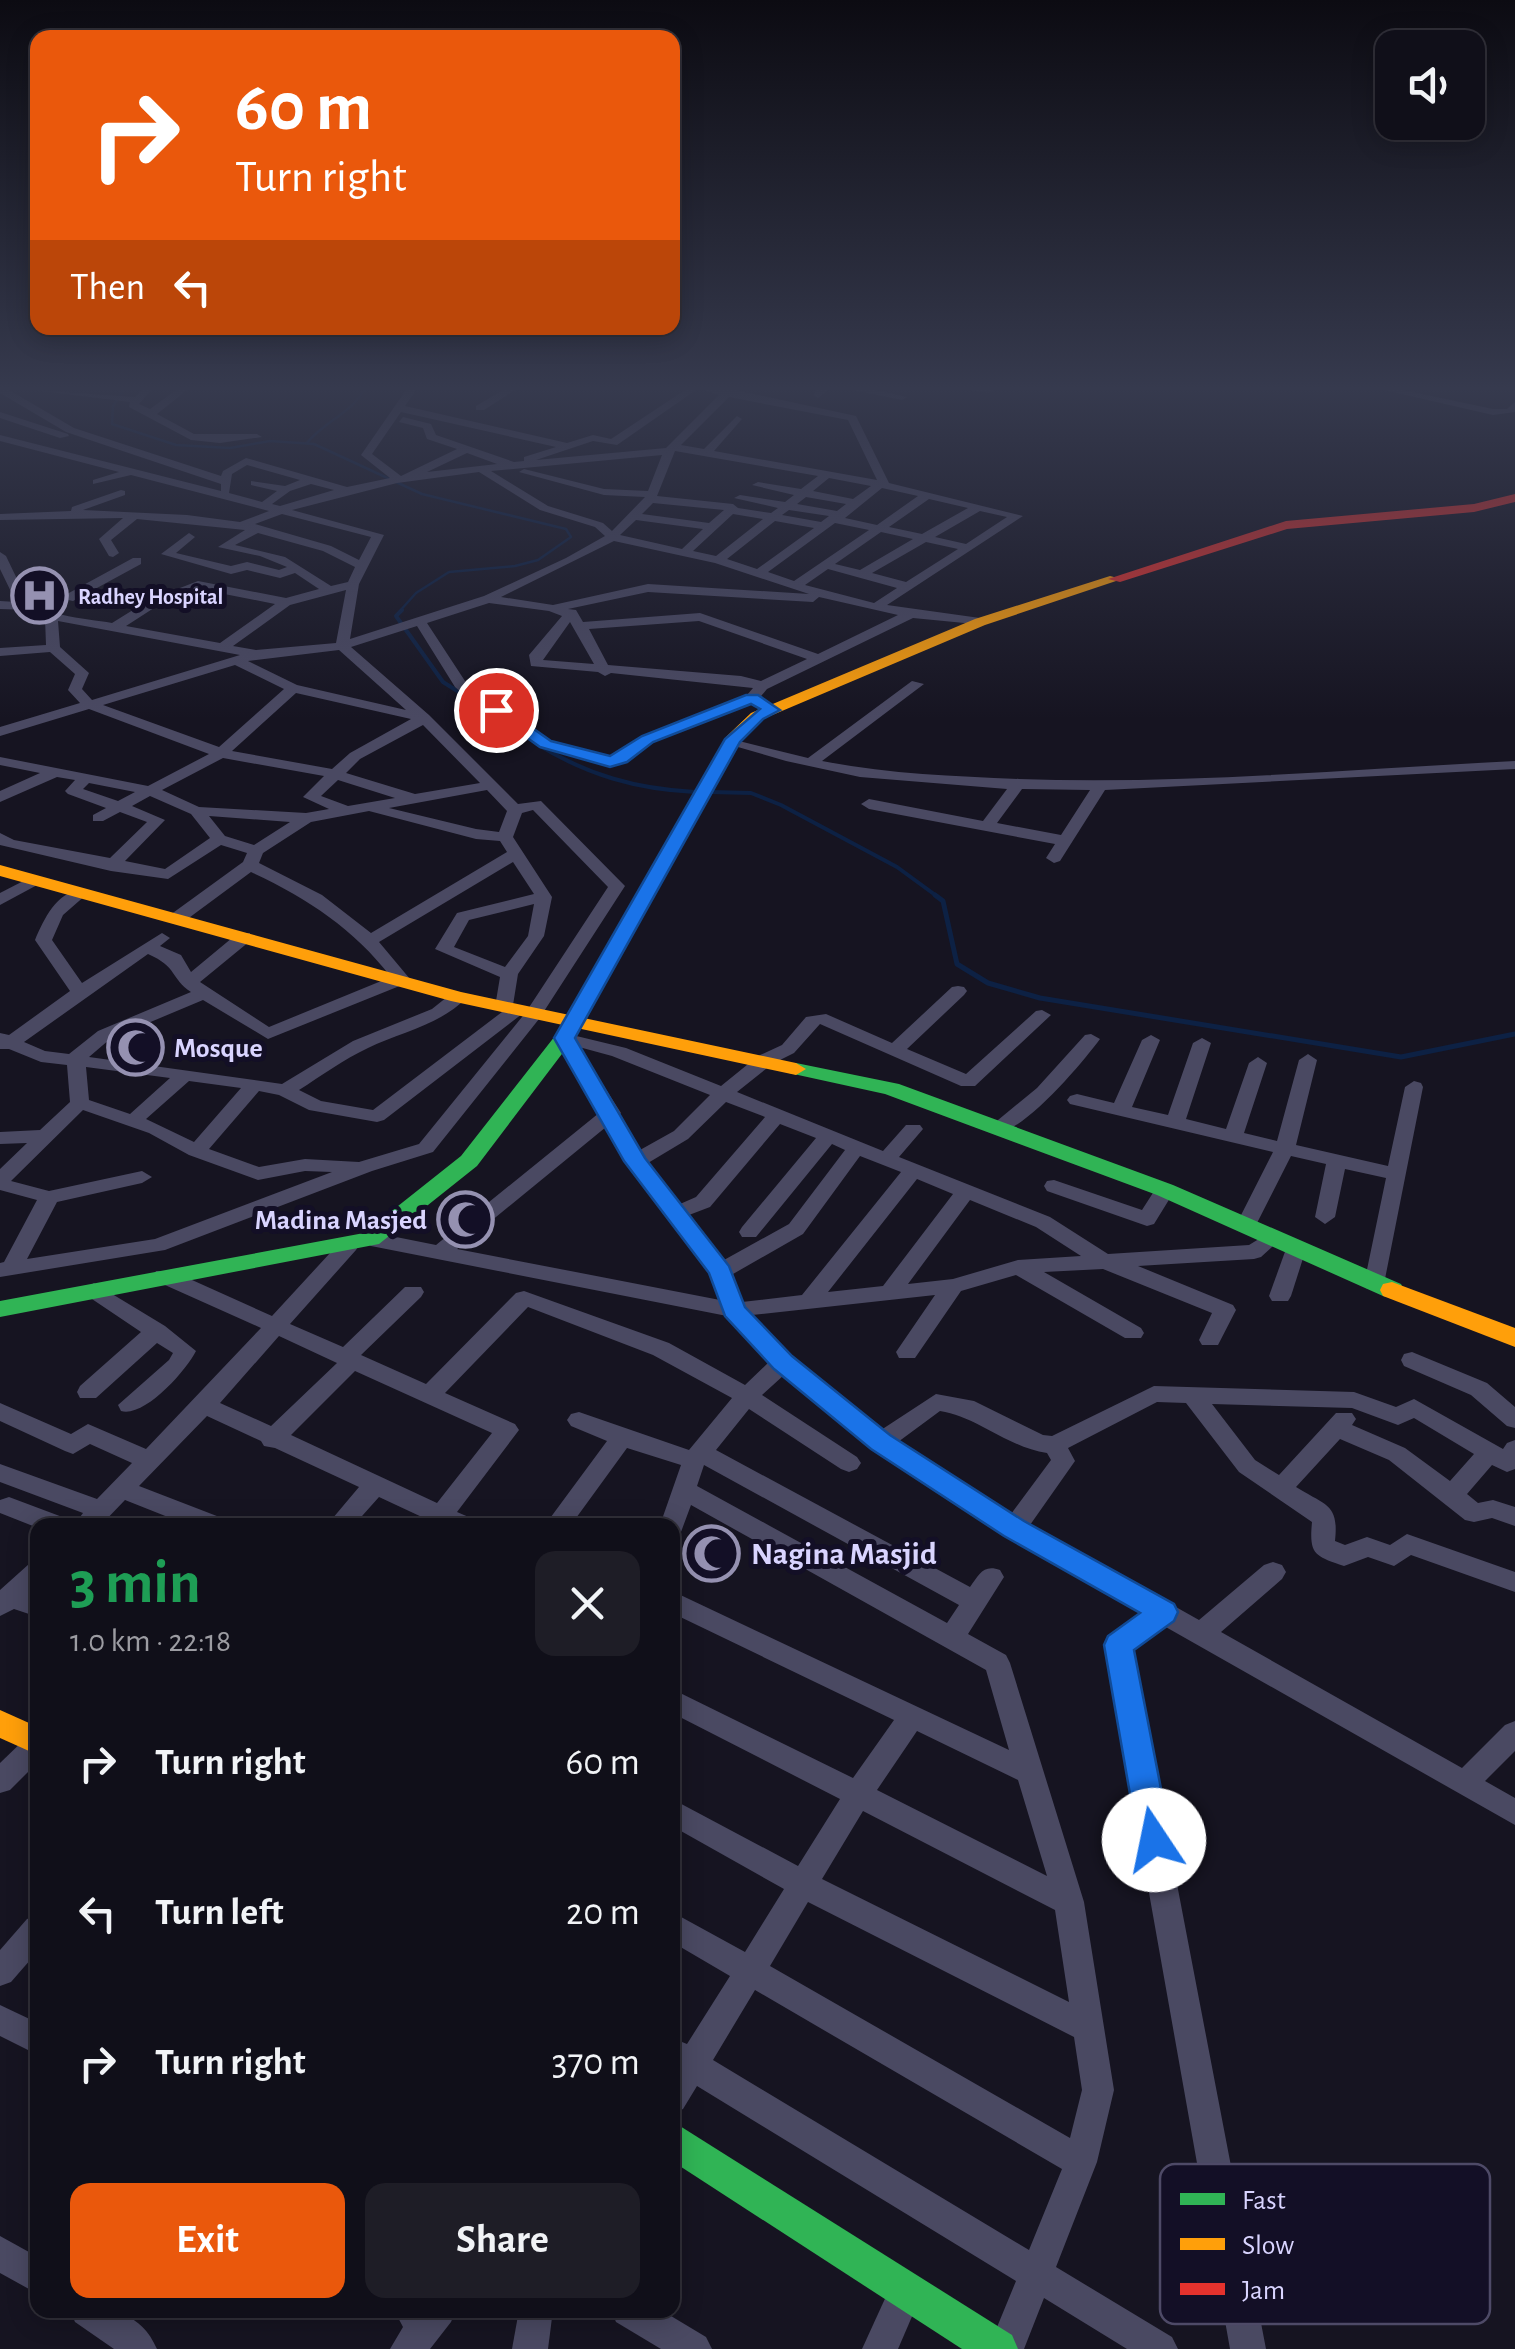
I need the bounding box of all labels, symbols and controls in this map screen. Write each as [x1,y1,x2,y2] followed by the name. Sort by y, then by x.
[1375,30,1485,140] map controls
[1375,30,1485,140] button: sound
[70,70,200,200] icon: right
[235,73,372,143] text: 60 m
[235,155,407,200] text: Turn right
[165,260,220,315] icon: left
[70,269,145,307] text: Then
[9,566,69,626] hospital icon: Radhey Hospital
[78,586,223,609] place label: Radhey Hospital
[454,668,539,753] pin
[469,683,524,738] icon: arrive
[105,1017,165,1077] mosque icon: Mosque
[174,1035,263,1063] place label: Mosque
[436,1189,496,1249] mosque icon: Madina Masjed
[255,1207,427,1235] place label: Madina Masjed
[682,1523,742,1583] mosque icon: Nagina Masjid
[751,1538,937,1570] place label: Nagina Masjid
[535,1551,640,1656] button: close
[70,1554,201,1614] text: 3 min
[70,1625,231,1657] text: 1.0 km · 22:18
[70,1736,125,1791] icon: right
[155,1744,305,1782] text: Turn right
[565,1744,640,1782] text: 60 m
[1102,1788,1206,1892] position arrow
[70,1886,125,1941] icon: left
[155,1894,283,1932] text: Turn left
[566,1894,640,1932] text: 20 m
[70,2036,125,2091] icon: right
[155,2044,305,2082] text: Turn right
[552,2044,640,2082] text: 370 m
[1160,2164,1490,2324] legend
[70,2183,345,2298] button: Exit
[365,2183,640,2298] button: Share
[1242,2187,1286,2215] text: Fast
[1242,2232,1294,2260] text: Slow
[1242,2277,1285,2305] text: Jam

